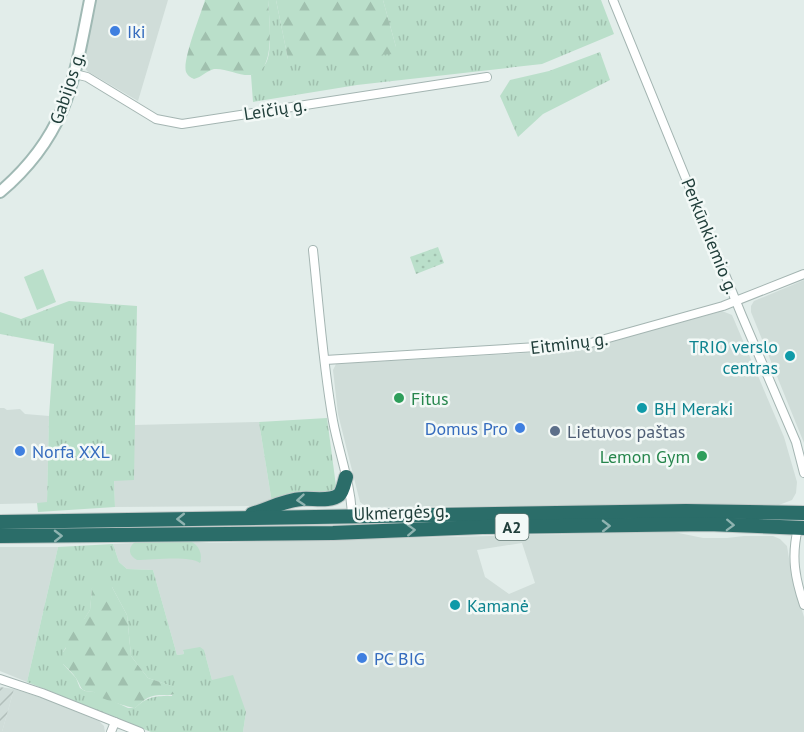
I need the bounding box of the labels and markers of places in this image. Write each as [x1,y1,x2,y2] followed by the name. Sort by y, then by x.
[127,20,146,43] place label: Iki
[108,24,122,38] marker: Iki
[689,335,778,379] place label: TRIO verslo centras
[783,349,797,363] marker: TRIO verslo centras
[411,387,449,410] place label: Fitus
[392,391,406,405] marker: Fitus
[654,397,733,420] place label: BH Meraki
[635,401,649,415] marker: BH Meraki
[425,417,508,440] place label: Domus Pro
[567,420,685,443] place label: Lietuvos paštas
[513,421,527,435] marker: Domus Pro
[548,424,562,438] marker: Lietuvos paštas
[32,440,110,463] place label: Norfa XXL
[13,444,27,458] marker: Norfa XXL
[600,445,690,468] place label: Lemon Gym
[695,449,709,463] marker: Lemon Gym
[467,594,529,617] place label: Kamanė
[448,598,462,612] marker: Kamanė
[374,647,425,670] place label: PC BIG
[355,651,369,665] marker: PC BIG

